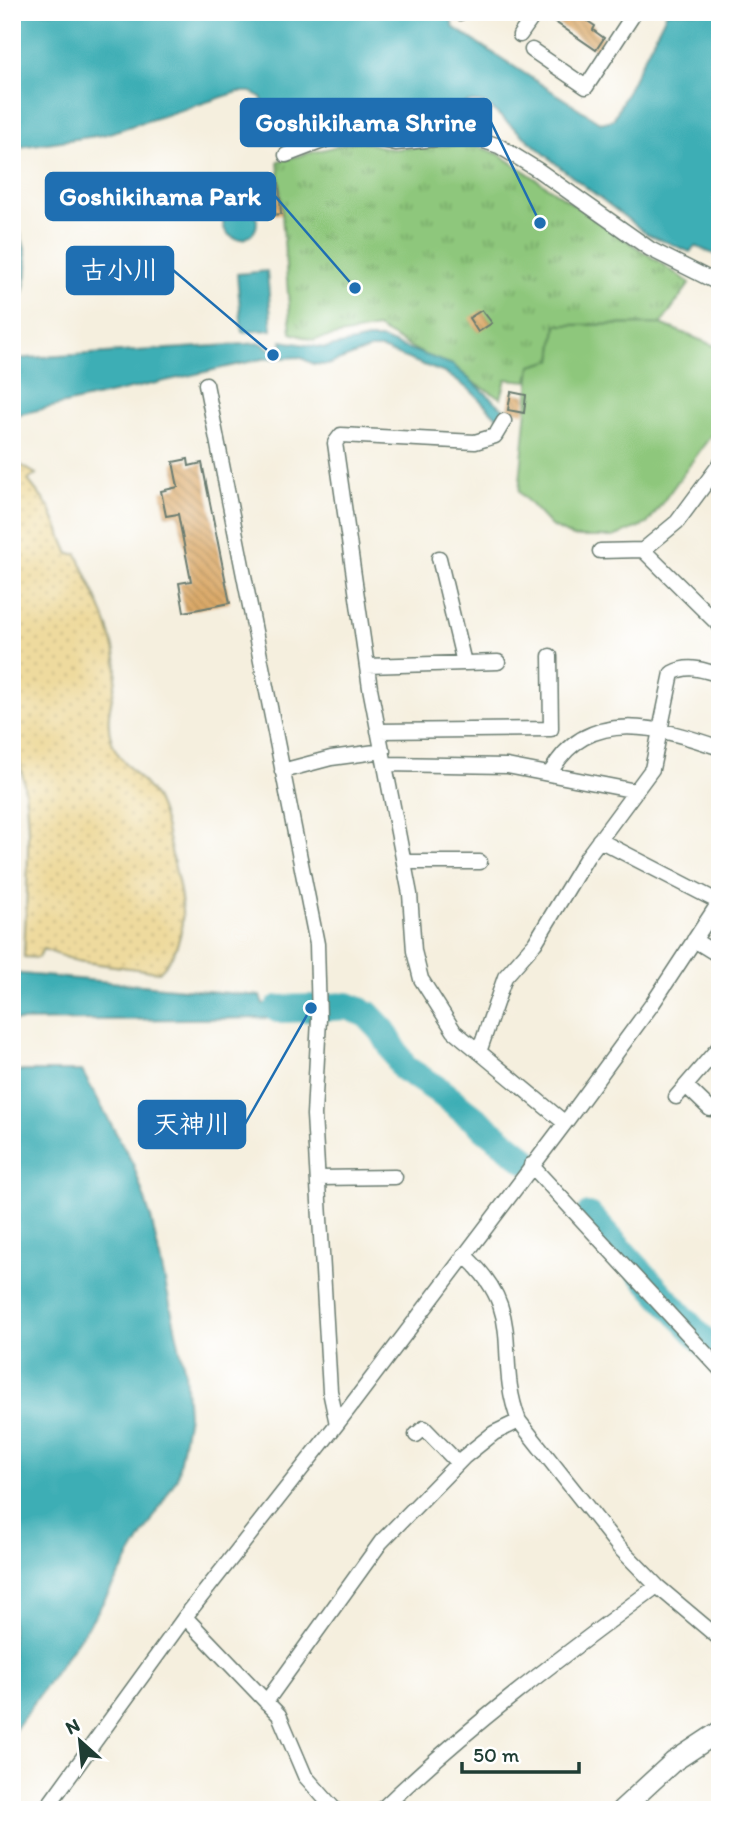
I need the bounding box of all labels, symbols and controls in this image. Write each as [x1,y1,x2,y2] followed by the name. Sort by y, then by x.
[241,99,491,146] callout: Goshikihama Shrine
[255,106,477,138] text: Goshikihama Shrine
[46,173,275,220] callout: Goshikihama Park
[59,180,262,212] text: Goshikihama Park
[67,247,173,294] callout: 古小川
[81,254,159,286] text: 古小川
[139,1101,245,1148] callout: 天神川
[153,1108,231,1140] text: 天神川
[46,1706,116,1776] north arrow
[62,1713,83,1739] text: N
[462,1731,580,1775] scale bar
[473,1742,520,1767] text: 50 m

